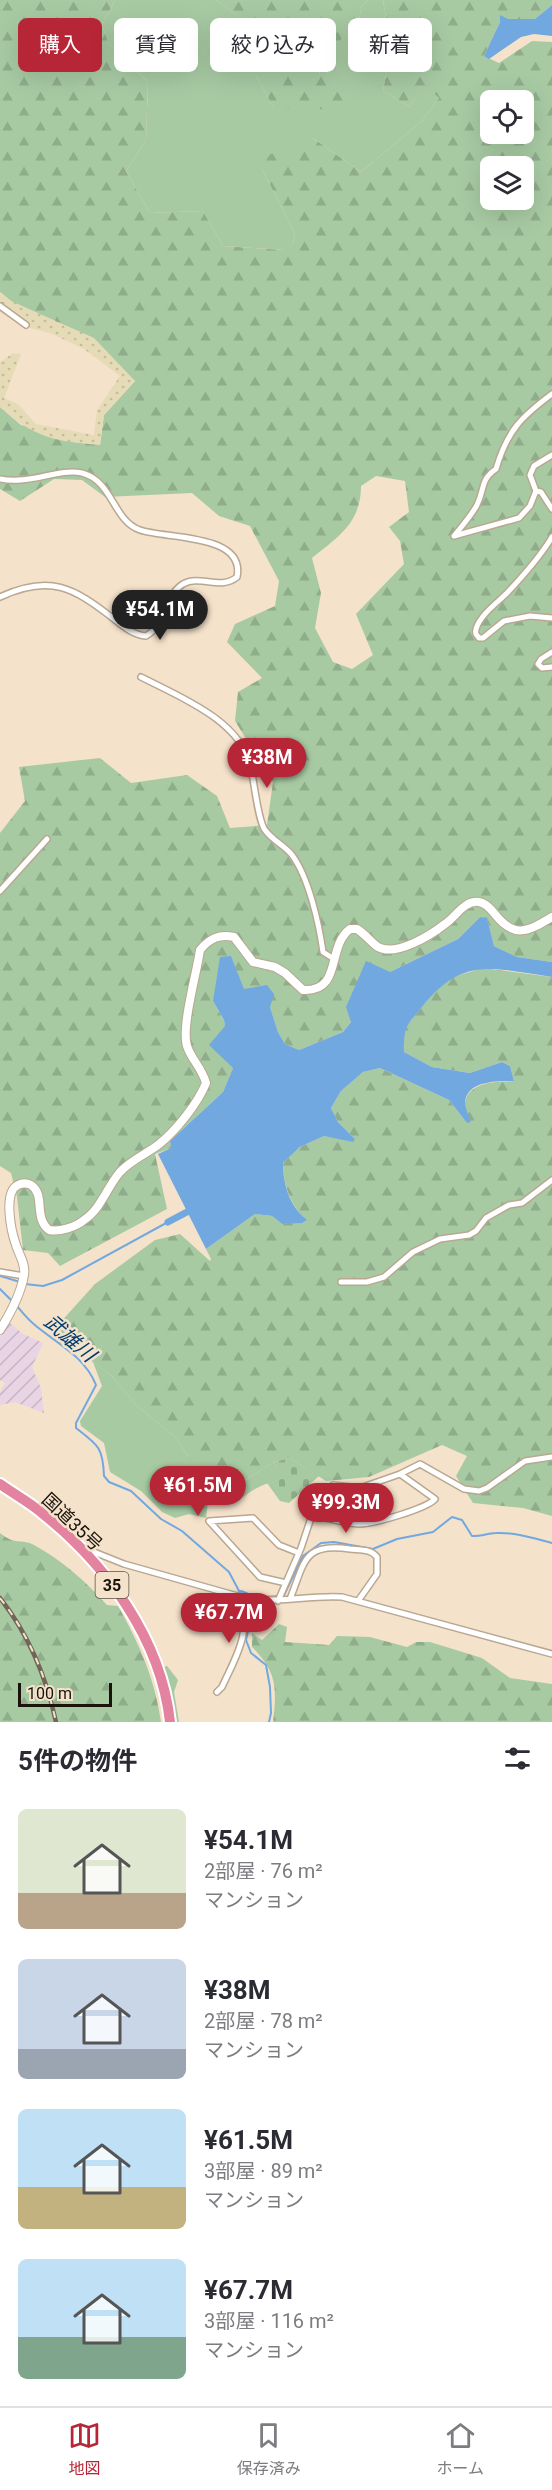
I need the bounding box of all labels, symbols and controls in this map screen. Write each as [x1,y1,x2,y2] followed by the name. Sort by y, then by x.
[18,18,102,72] chip: 購入
[114,18,198,72] chip: 賃貸
[210,18,336,72] chip: 絞り込み
[348,18,432,72] chip: 新着
[480,90,534,210] map controls
[480,90,534,144] button: locate
[480,156,534,210] button: layers
[111,590,209,641] pin: ¥54.1M
[126,597,194,621] text: ¥54.1M
[231,738,303,789] pin: ¥38M
[241,745,293,769] text: ¥38M
[39,1309,102,1368] water label: 武雄川
[149,1466,247,1517] pin: ¥61.5M
[164,1473,232,1497] text: ¥61.5M
[297,1483,395,1534] pin: ¥99.3M
[38,1489,107,1555] street label: 国道35号
[312,1490,380,1514] text: ¥99.3M
[96,1572,128,1598] road number: 35
[180,1593,278,1644] pin: ¥67.7M
[195,1600,263,1624] text: ¥67.7M
[18,1680,112,1708] scale bar
[27,1684,72,1703] text: 100 m
[501,1742,534,1775] icon: filters
[18,1746,137,1776] text: 5件の物件
[204,1825,293,1855] text: ¥54.1M
[66,1833,138,1905] icon: home
[204,1859,323,1883] text: 2部屋 · 76 m²
[204,1888,304,1912] text: マンション
[204,1975,271,2005] text: ¥38M
[66,1983,138,2055] icon: home
[204,2009,323,2033] text: 2部屋 · 78 m²
[204,2038,304,2062] text: マンション
[204,2125,293,2155] text: ¥61.5M
[66,2133,138,2205] icon: home
[204,2159,323,2183] text: 3部屋 · 89 m²
[204,2188,304,2212] text: マンション
[204,2275,293,2305] text: ¥67.7M
[66,2283,138,2355] icon: home
[204,2309,334,2333] text: 3部屋 · 116 m²
[204,2338,304,2362] text: マンション
[68,2419,101,2479] tab: 地図
[237,2419,301,2479] tab: 保存済み
[437,2419,484,2479] tab: ホーム

